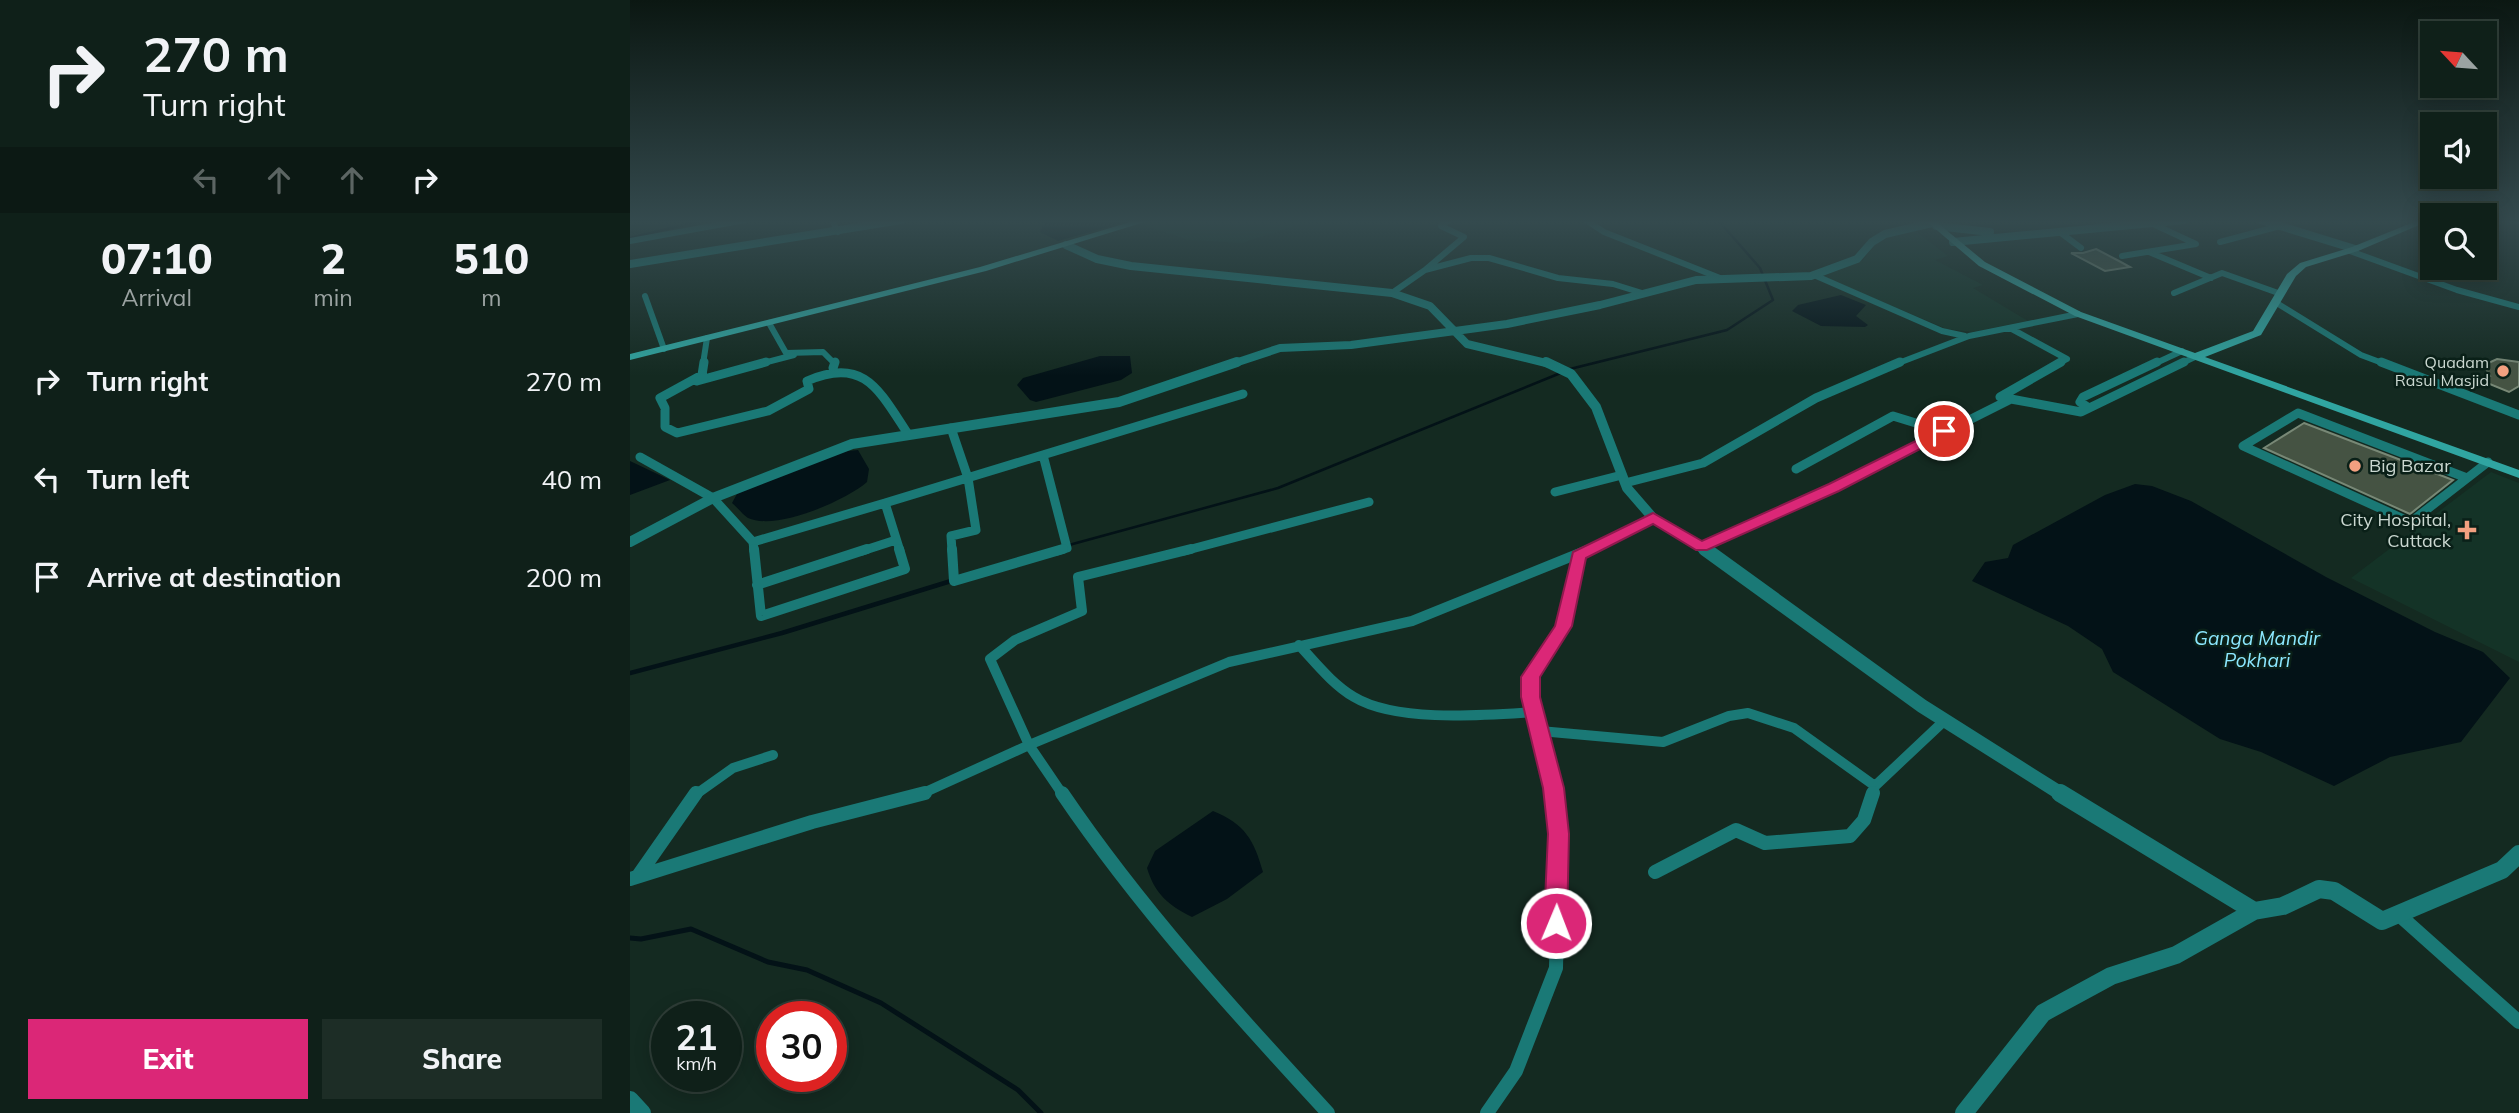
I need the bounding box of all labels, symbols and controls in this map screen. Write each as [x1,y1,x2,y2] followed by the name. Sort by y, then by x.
[2420,21,2497,98] north arrow
[2420,21,2497,280] map controls
[143,23,289,84] text: 270 m
[28,28,119,119] icon: right
[143,84,286,124] text: Turn right
[2420,112,2497,189] button: sound
[187,161,225,199] icon: left
[260,161,298,199] icon: ahead
[333,161,371,199] icon: ahead
[406,161,444,199] icon: right
[2420,203,2497,280] button: search
[101,232,213,285] text: 07:10
[320,232,346,285] text: 2
[454,232,529,285] text: 510
[122,283,192,312] text: Arrival
[313,283,353,312] text: min
[481,283,501,312] text: m
[2395,352,2489,390] place label: Quadam Rasul Masjid
[28,362,66,400] icon: right
[2495,363,2511,379] marker: Quadam Rasul Masjid
[87,365,208,398] text: Turn right
[526,365,602,398] text: 270 m
[1914,401,1974,461] pin
[1925,412,1963,450] icon: arrive
[2369,454,2451,477] place label: Big Bazar
[2347,458,2363,474] marker: Big Bazar
[28,460,66,498] icon: left
[87,463,189,496] text: Turn left
[541,463,602,496] text: 40 m
[2340,508,2452,552] place label: City Hospital, Cuttack
[2457,520,2477,540] marker: City Hospital, Cuttack
[28,558,66,596] icon: arrive
[87,561,342,594] text: Arrive at destination
[526,561,602,594] text: 200 m
[2194,626,2321,672] water label: Ganga Mandir Pokhari
[1519,886,1593,960] position arrow
[756,1001,847,1092] speed limit sign: 30
[675,1015,718,1059] text: 21
[28,1019,308,1099] button: Exit
[322,1019,602,1099] button: Share
[676,1052,717,1075] text: km/h

